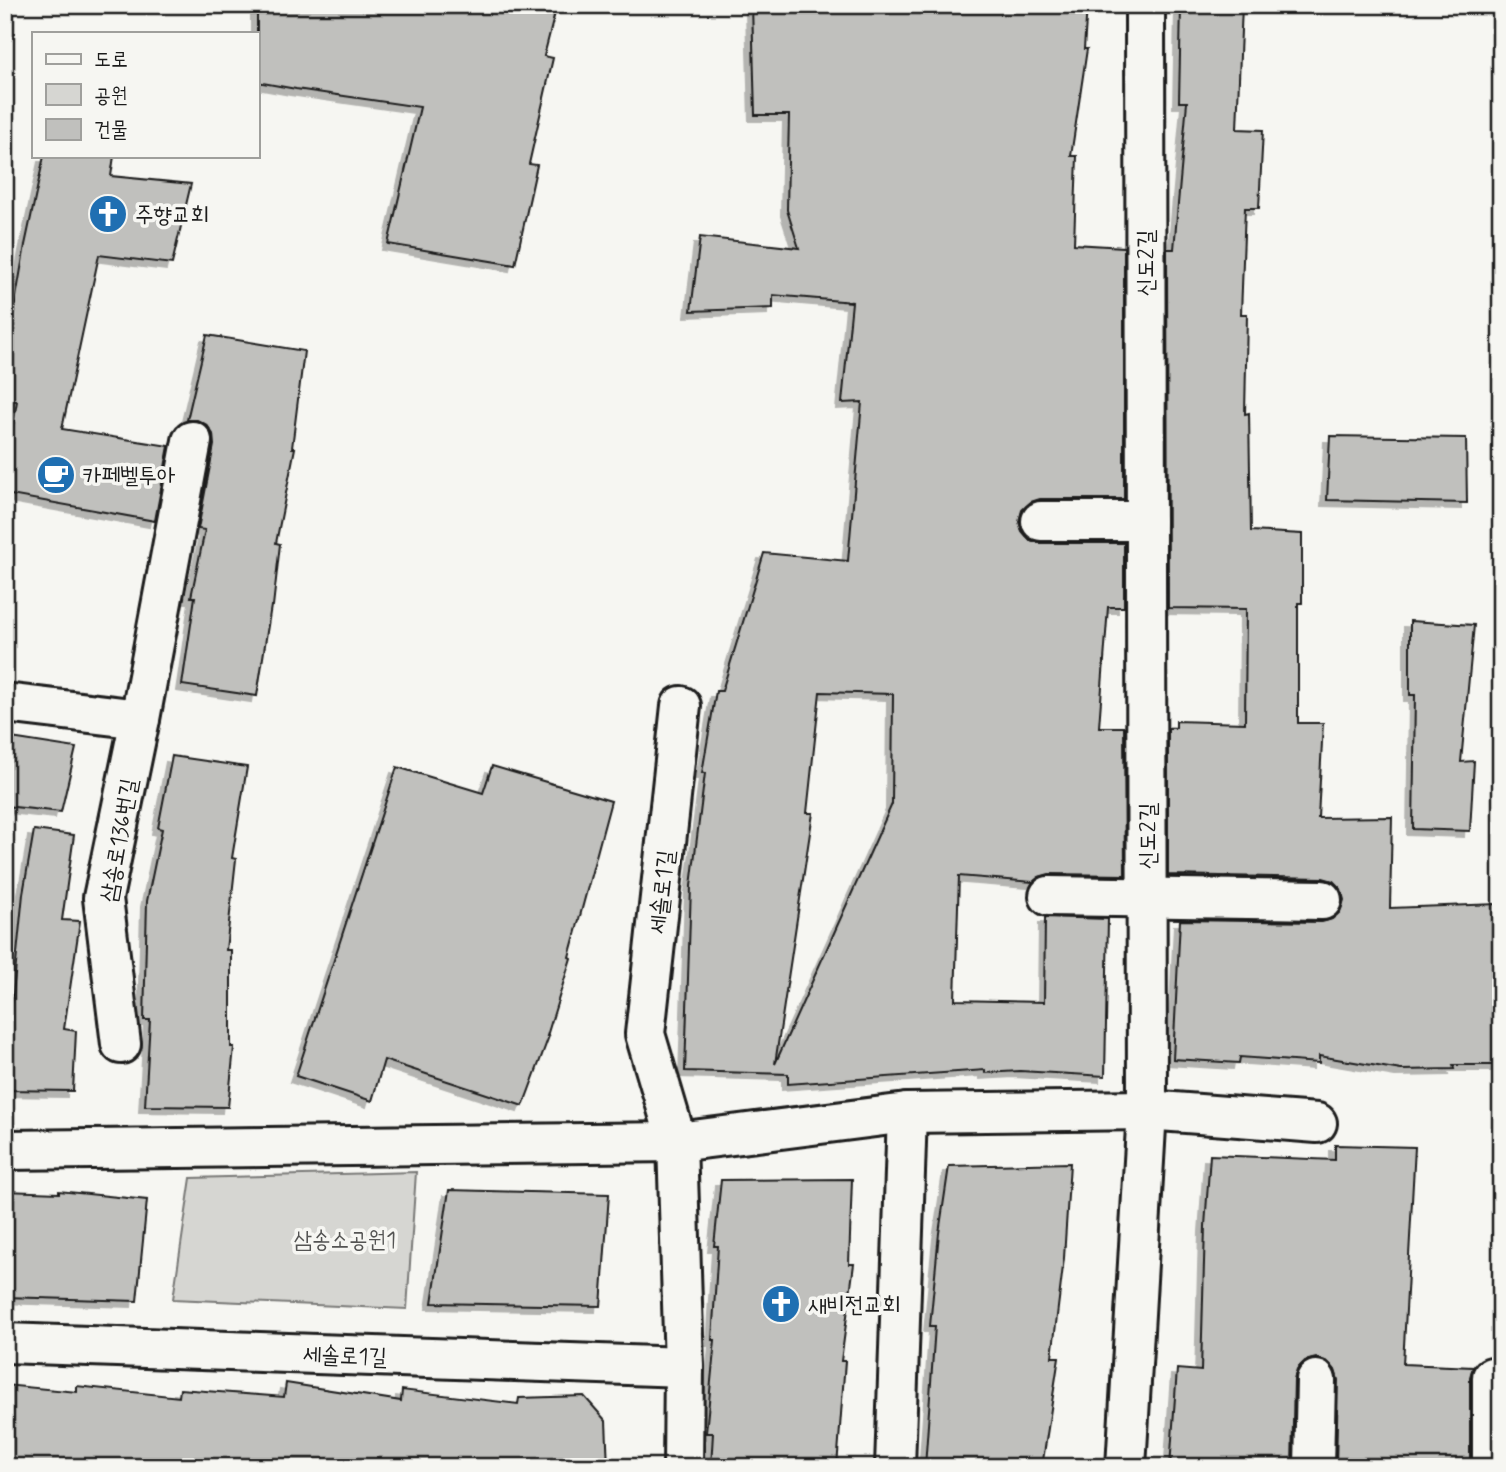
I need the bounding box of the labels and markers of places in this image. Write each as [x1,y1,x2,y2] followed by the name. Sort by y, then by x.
[87,193,129,235] church icon: 주향교회
[135,201,209,231] place label: 주향교회
[35,454,77,496] cafe icon: 카페벨투아
[83,462,176,492] place label: 카페벨투아
[760,1283,802,1325] church icon: 새비전교회
[808,1291,901,1321] place label: 새비전교회

